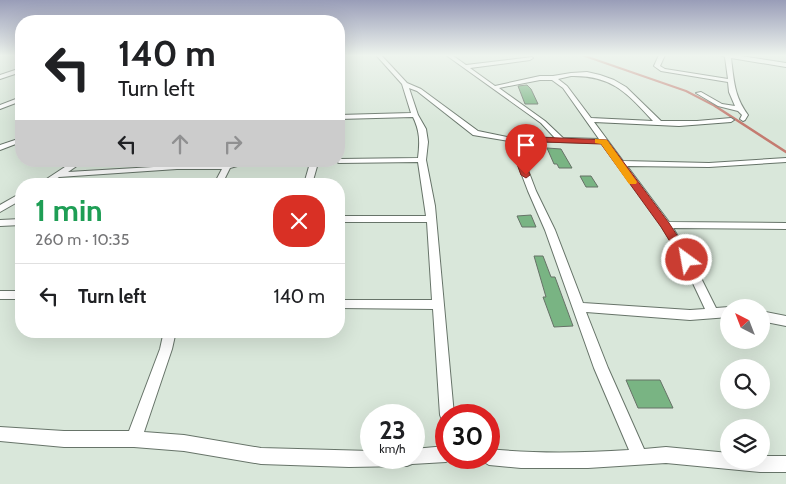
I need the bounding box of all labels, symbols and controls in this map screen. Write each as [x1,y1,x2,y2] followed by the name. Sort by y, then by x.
[118,32,216,75] text: 140 m
[35,35,100,100] icon: left
[118,75,195,102] text: Turn left
[505,124,547,175] pin
[113,130,141,158] icon: left
[166,130,194,158] icon: ahead
[219,130,247,158] icon: right
[512,131,540,159] icon: arrive
[35,192,103,229] text: 1 min
[273,195,325,247] button: close
[35,230,129,249] text: 260 m · 10:35
[660,233,712,285] position arrow
[35,282,63,310] icon: left
[78,285,146,308] text: Turn left
[274,285,325,308] text: 140 m
[720,299,770,349] north arrow
[720,299,770,469] map controls
[720,359,770,409] button: search
[435,404,500,469] speed limit sign: 30
[379,415,406,445] text: 23
[720,419,770,469] button: layers
[379,441,406,456] text: km/h

